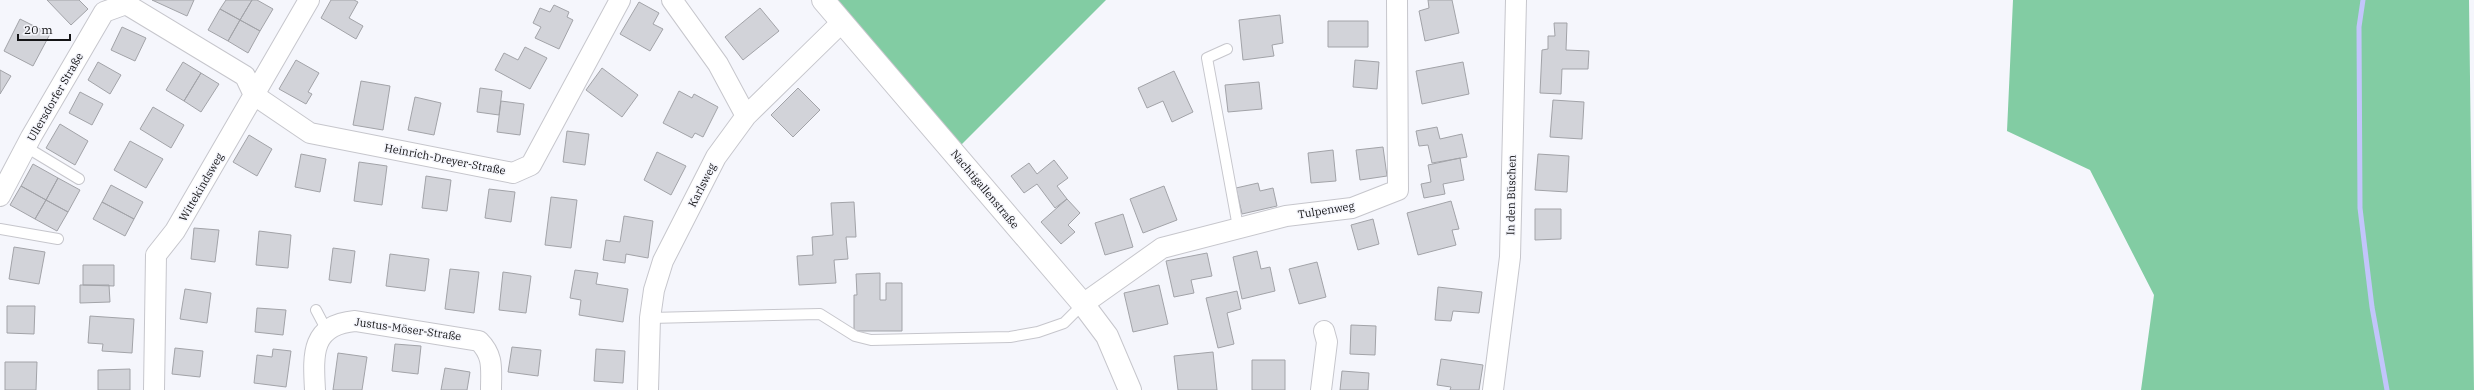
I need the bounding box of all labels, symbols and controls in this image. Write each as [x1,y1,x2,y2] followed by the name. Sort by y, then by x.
[18,16,70,42] scale bar
[24,22,53,37] text: 20 m
[24,50,86,144] street label: Ullersdorfer Straße
[383,140,507,178] street label: Heinrich-Dreyer-Straße
[948,147,1022,231] street label: Nachtigallenstraße
[176,150,226,224] street label: Wittekindsweg
[1503,155,1519,235] street label: In den Büschen
[685,161,719,209] street label: Karlsweg
[1297,199,1355,221] street label: Tulpenweg
[354,315,462,343] street label: Justus-Möser-Straße

